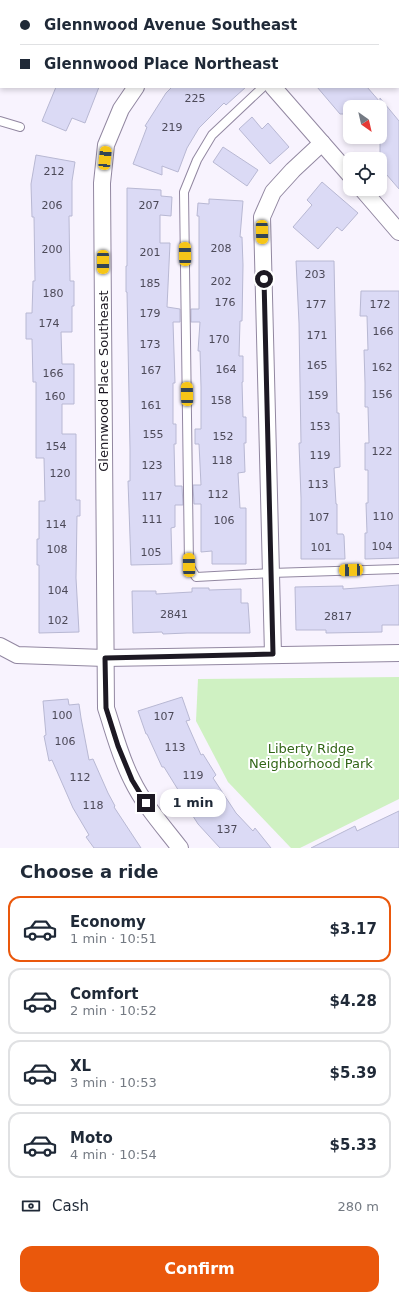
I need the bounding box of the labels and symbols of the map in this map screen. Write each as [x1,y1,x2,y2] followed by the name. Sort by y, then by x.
[185,92,206,105] house number: 225
[343,100,387,144] north arrow
[162,121,183,134] house number: 219
[98,145,112,171] car
[44,165,65,178] house number: 212
[42,199,63,212] house number: 206
[139,199,160,212] house number: 207
[256,220,268,244] car
[179,242,191,266] car
[211,242,232,255] house number: 208
[42,243,63,256] house number: 200
[140,246,161,259] house number: 201
[97,250,109,274] car
[305,268,326,281] house number: 203
[255,270,273,288] route start
[211,275,232,288] house number: 202
[140,277,161,290] house number: 185
[43,287,64,300] house number: 180
[96,290,111,472] street label: Glennwood Place Southeast
[215,296,236,309] house number: 176
[306,298,327,311] house number: 177
[370,298,391,311] house number: 172
[140,307,161,320] house number: 179
[39,317,60,330] house number: 174
[373,325,394,338] house number: 166
[307,329,328,342] house number: 171
[209,333,230,346] house number: 170
[140,338,161,351] house number: 173
[307,359,328,372] house number: 165
[372,361,393,374] house number: 162
[216,363,237,376] house number: 164
[141,364,162,377] house number: 167
[43,367,64,380] house number: 166
[181,382,193,406] car
[372,388,393,401] house number: 156
[308,389,329,402] house number: 159
[45,390,66,403] house number: 160
[211,394,232,407] house number: 158
[141,399,162,412] house number: 161
[310,420,331,433] house number: 153
[143,428,164,441] house number: 155
[213,430,234,443] house number: 152
[46,440,67,453] house number: 154
[372,445,393,458] house number: 122
[310,449,331,462] house number: 119
[212,454,233,467] house number: 118
[142,459,163,472] house number: 123
[50,467,71,480] house number: 120
[308,478,329,491] house number: 113
[208,488,229,501] house number: 112
[142,490,163,503] house number: 117
[373,510,394,523] house number: 110
[309,511,330,524] house number: 107
[142,513,163,526] house number: 111
[214,514,235,527] house number: 106
[46,518,67,531] house number: 114
[372,540,393,553] house number: 104
[311,541,332,554] house number: 101
[47,543,68,556] house number: 108
[141,546,162,559] house number: 105
[183,553,195,577] car
[339,564,363,576] car
[48,584,69,597] house number: 104
[160,608,188,621] house number: 2841
[324,610,352,623] house number: 2817
[48,614,69,627] house number: 102
[52,709,73,722] house number: 100
[154,710,175,723] house number: 107
[55,735,76,748] house number: 106
[165,741,186,754] house number: 113
[249,741,373,771] park label: Liberty Ridge Neighborhood Park
[183,769,204,782] house number: 119
[70,771,91,784] house number: 112
[160,789,226,817] callout: 1 min
[137,794,155,812] route end
[83,799,104,812] house number: 118
[217,823,238,836] house number: 137

